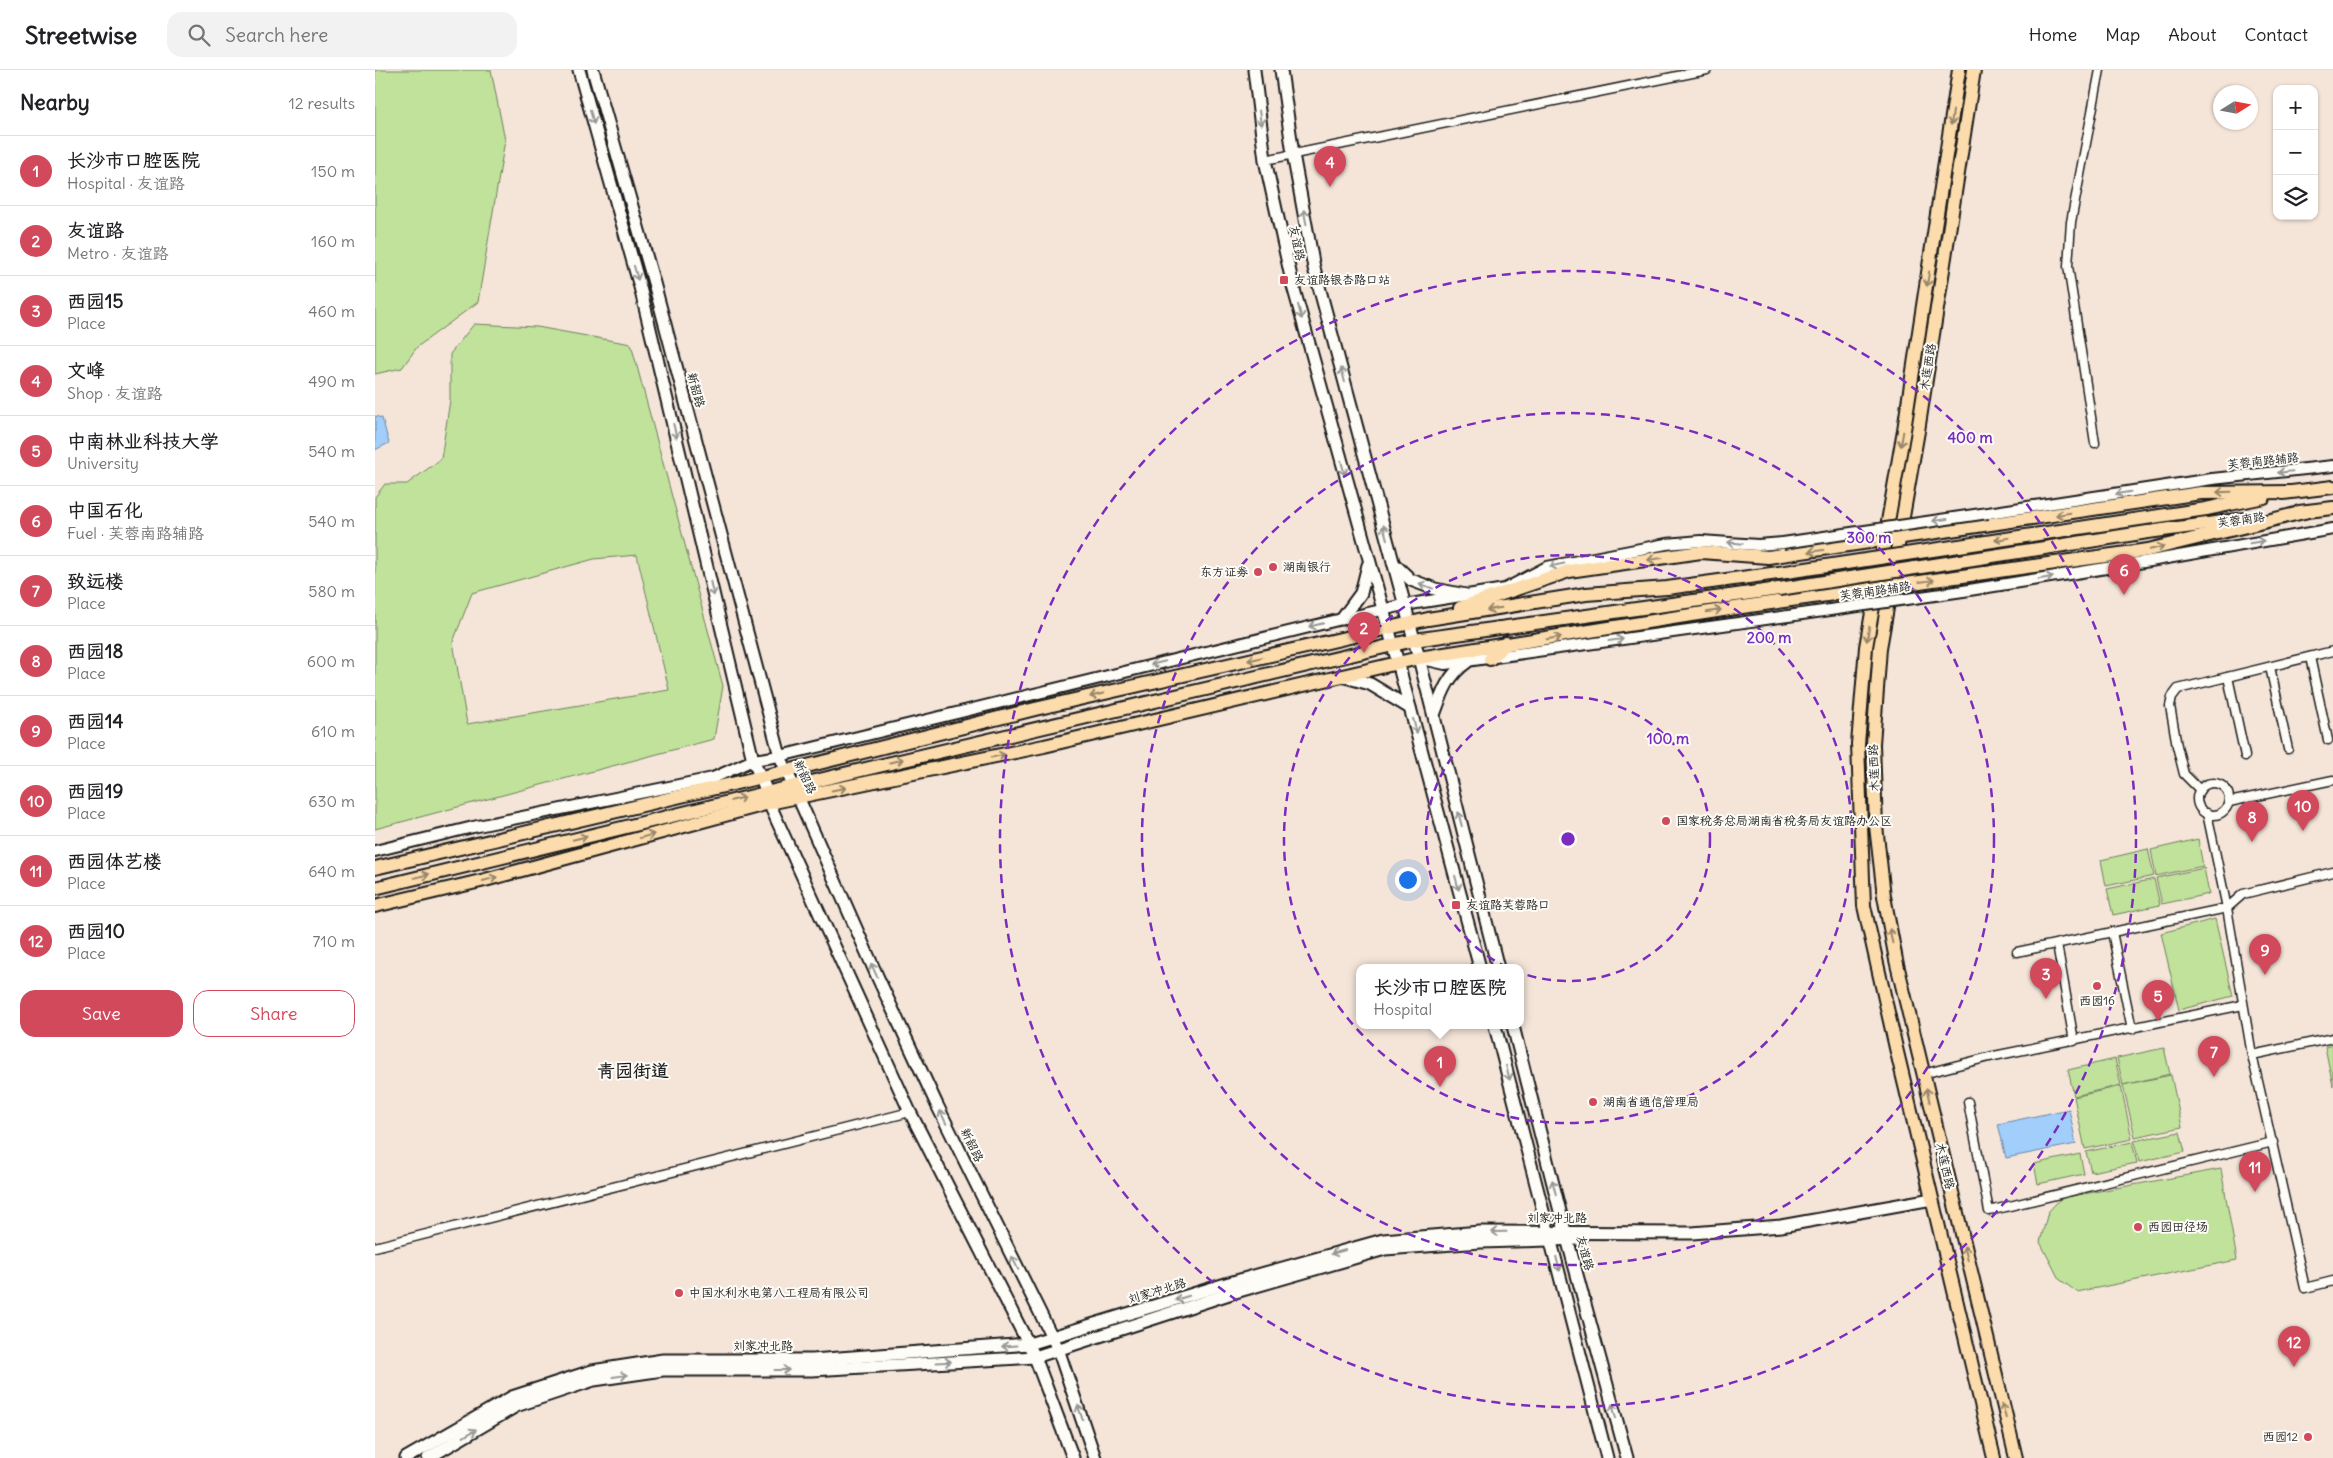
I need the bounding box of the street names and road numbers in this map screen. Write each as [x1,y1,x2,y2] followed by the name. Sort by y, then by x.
[1286,224,1309,262] street label: 友谊路
[1916,342,1939,392] street label: 木莲西路
[685,371,708,409] street label: 新韶路
[2226,449,2300,472] street label: 芙蓉南路辅路
[2216,509,2266,530] street label: 芙蓉南路
[1838,578,1912,603] street label: 芙蓉南路辅路
[1865,744,1882,792] street label: 木莲西路
[791,757,820,796] street label: 新韶路
[958,1125,987,1164] street label: 新韶路
[1933,1141,1958,1191] street label: 木莲西路
[1527,1210,1587,1225] street label: 刘家冲北路
[1574,1234,1597,1272] street label: 友谊路
[1126,1275,1188,1306] street label: 刘家冲北路
[733,1338,793,1353] street label: 刘家冲北路

